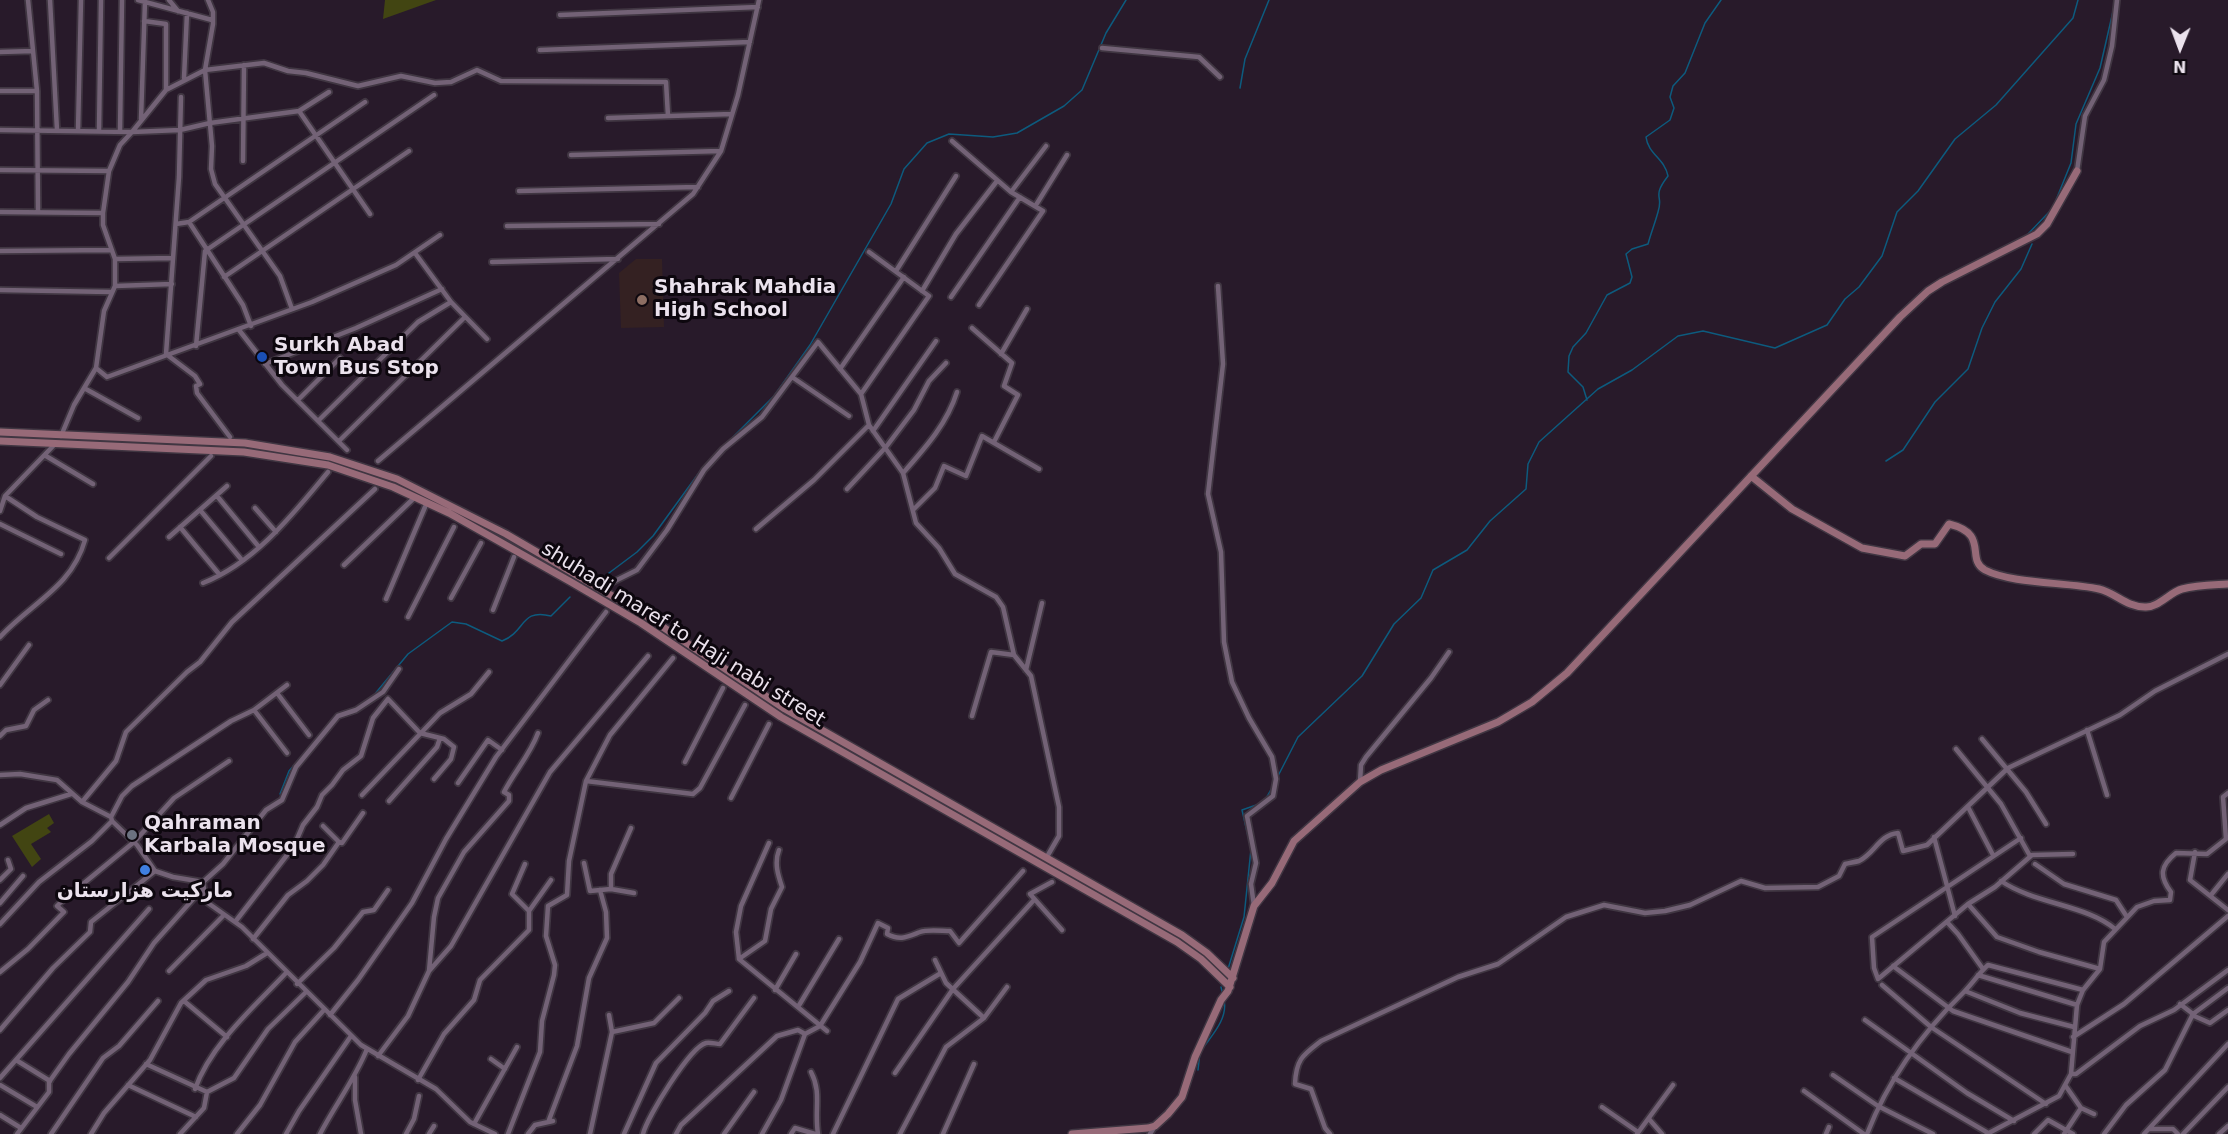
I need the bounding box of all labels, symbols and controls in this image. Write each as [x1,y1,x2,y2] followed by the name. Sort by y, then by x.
[2150,18,2210,78] north arrow
[2173,57,2187,76] text: N
[654,276,836,323] place label: Shahrak Mahdia High School
[635,293,649,307] marker: Shahrak Mahdia High School
[274,334,439,381] place label: Surkh Abad Town Bus Stop
[255,350,269,364] marker: Surkh Abad Town Bus Stop
[537,537,829,733] street label: shuhadi maref to Haji nabi street
[144,812,326,859] place label: Qahraman Karbala Mosque
[125,828,139,842] marker: Qahraman Karbala Mosque
[138,863,152,877] marker: مارکیت هزارستان
[57,880,233,904] place label: مارکیت هزارستان

